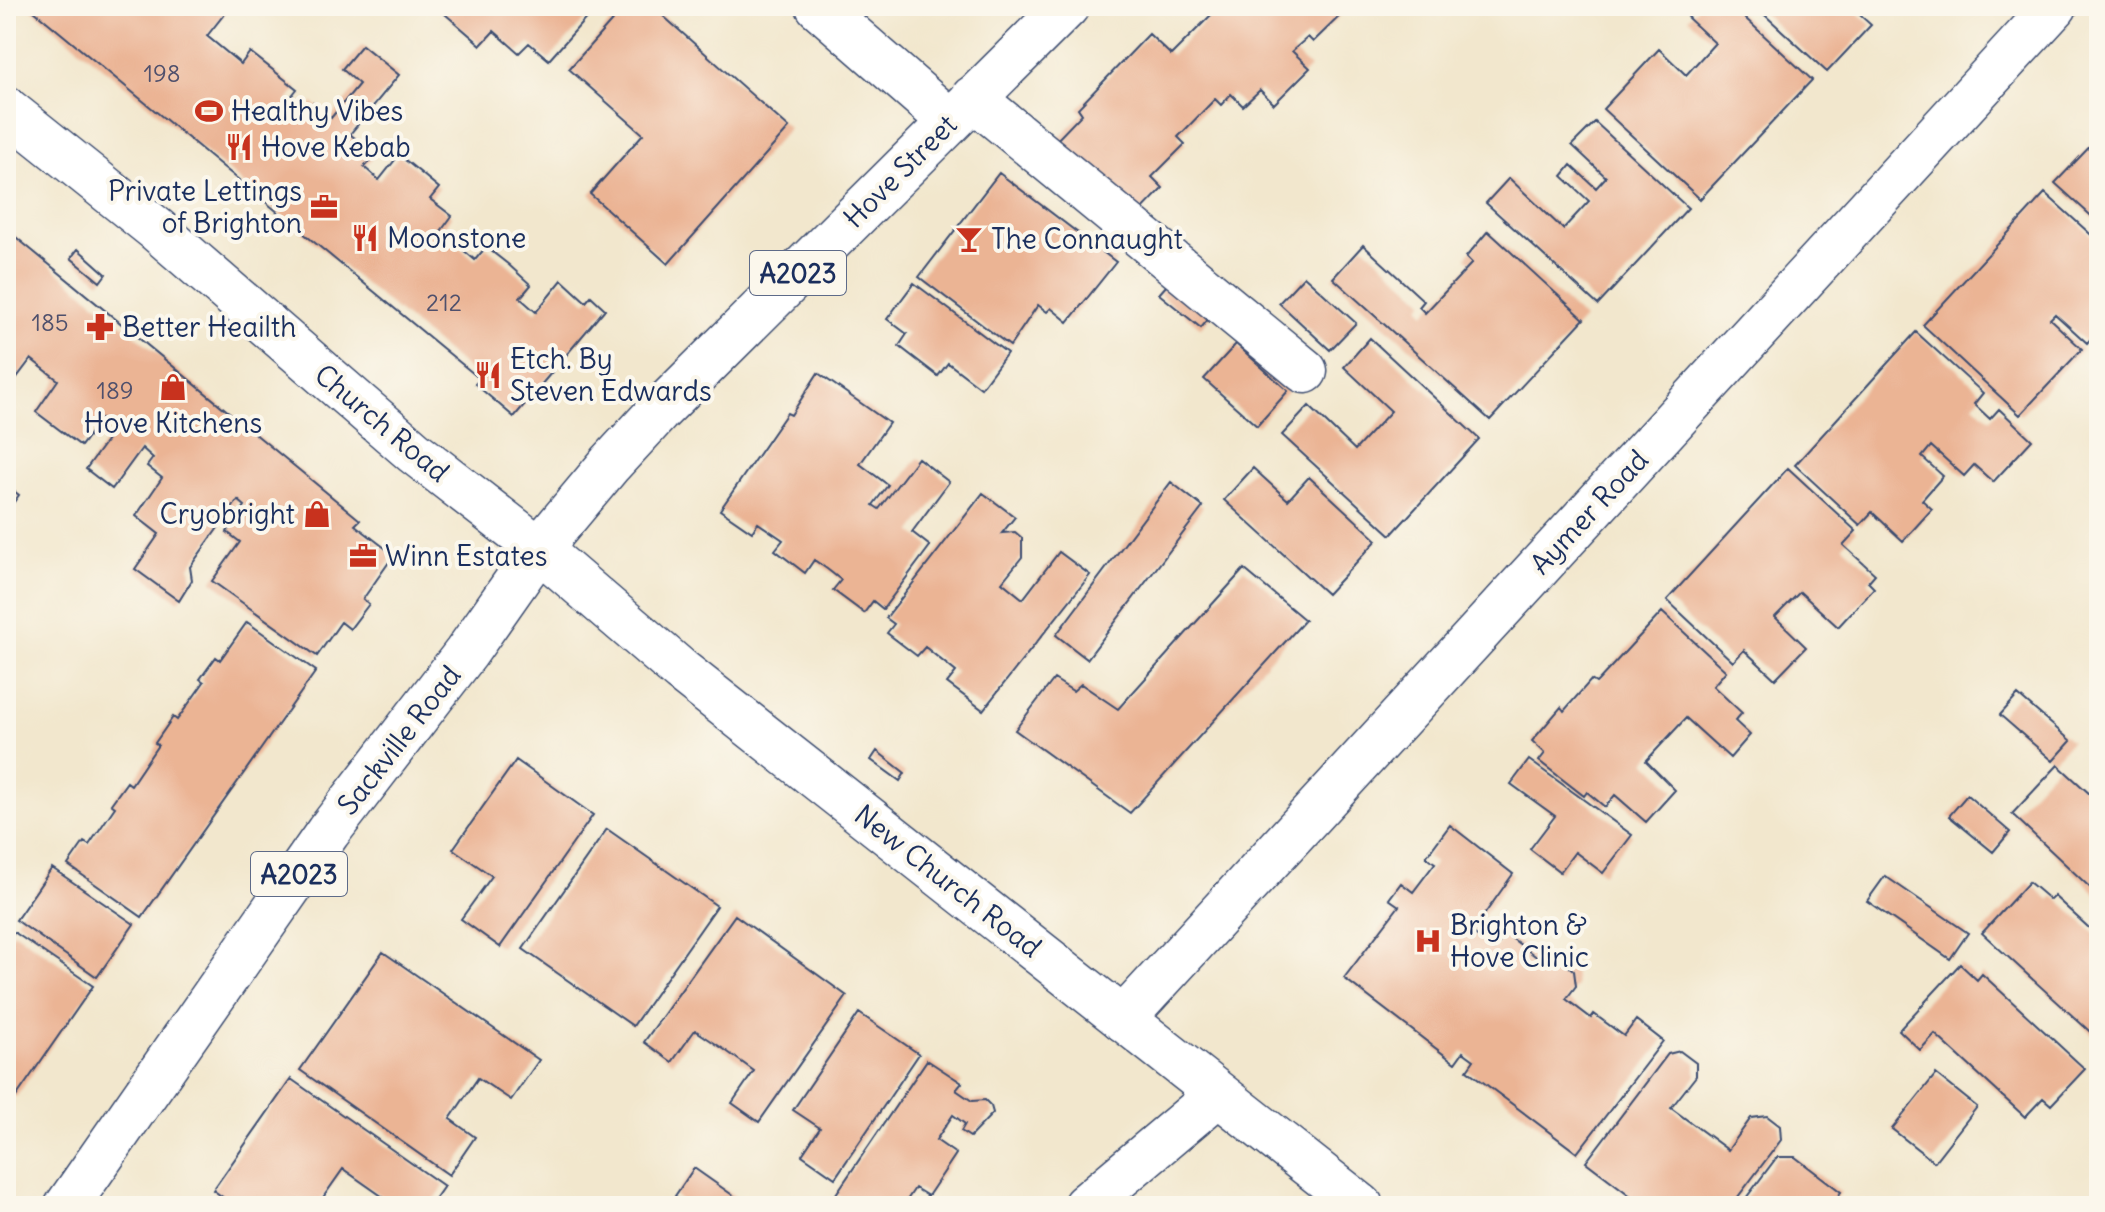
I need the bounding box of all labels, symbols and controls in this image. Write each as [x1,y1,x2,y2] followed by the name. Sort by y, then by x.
[143,58,181,88] house number: 198
[231,93,403,129] place label: Healthy Vibes
[194,96,224,126] sports icon: Healthy Vibes
[836,107,964,235] street label: Hove Street
[261,129,411,165] place label: Hove Kebab
[224,132,254,162] restaurant icon: Hove Kebab
[108,173,302,241] place label: Private Lettings of Brighton
[309,192,339,222] office icon: Private Lettings of Brighton
[387,220,526,256] place label: Moonstone
[991,221,1183,257] place label: The Connaught
[350,223,380,253] restaurant icon: Moonstone
[954,224,984,254] bar icon: The Connaught
[750,251,846,295] road number: A2023
[426,287,462,317] house number: 212
[31,307,69,337] house number: 185
[122,309,296,345] place label: Better Heailth
[85,312,115,342] pharmacy icon: Better Heailth
[510,341,712,409] place label: Etch. By Steven Edwards
[307,356,457,490] street label: Church Road
[473,360,503,390] restaurant icon: Etch. By Steven Edwards
[158,372,188,402] shop icon: Hove Kitchens
[96,375,134,405] house number: 189
[84,405,262,441] place label: Hove Kitchens
[1522,442,1656,582] street label: Aymer Road
[160,496,295,532] place label: Cryobright
[302,499,332,529] shop icon: Cryobright
[385,538,547,574] place label: Winn Estates
[348,541,378,571] office icon: Winn Estates
[329,658,469,822] street label: Sackville Road
[847,797,1049,965] street label: New Church Road
[251,852,347,896] road number: A2023
[1450,907,1589,975] place label: Brighton & Hove Clinic
[1413,926,1443,956] hospital icon: Brighton & Hove Clinic

